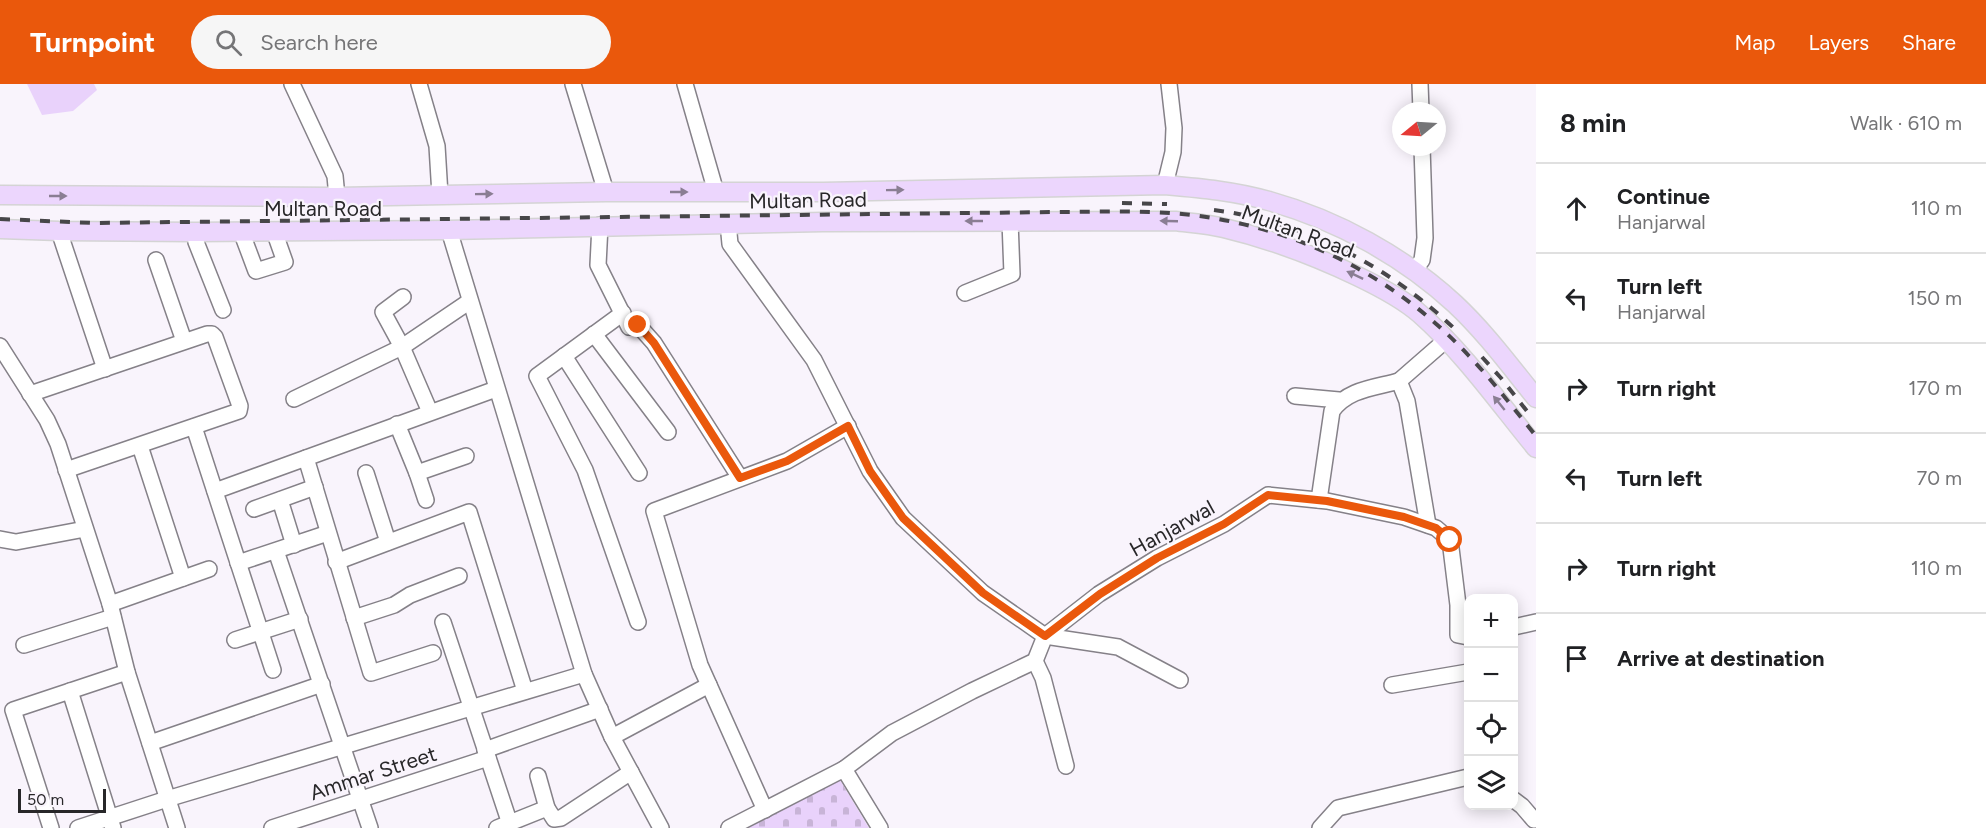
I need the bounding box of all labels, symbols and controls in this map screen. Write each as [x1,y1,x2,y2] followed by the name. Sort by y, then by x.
[191,15,611,69] search box
[30,25,155,59] text: Turnpoint
[212,26,245,59] icon: search
[260,29,378,56] text: Search here
[1735,30,1775,55] text: Map
[1808,30,1869,55] text: Layers
[1902,30,1956,55] text: Share
[1392,102,1446,156] north arrow
[1560,107,1626,139] text: 8 min
[1850,111,1962,135] text: Walk · 610 m
[1617,183,1710,210] text: Continue
[749,186,867,214] street label: Multan Road
[886,186,905,195] one-way arrow
[670,187,689,197] one-way arrow
[475,190,494,199] one-way arrow
[49,191,68,201] one-way arrow
[1560,192,1593,225] icon: ahead
[264,196,382,221] street label: Multan Road
[1911,196,1962,220] text: 110 m
[1238,199,1358,263] street label: Multan Road
[1617,210,1706,234] text: Hanjarwal
[965,216,984,226] one-way arrow
[1160,216,1179,226] one-way arrow
[1346,271,1364,281] one-way arrow
[1617,273,1703,300] text: Turn left
[1560,282,1593,315] icon: left
[1907,286,1962,310] text: 150 m
[1617,300,1706,324] text: Hanjarwal
[624,311,650,337] route end
[1560,372,1593,405] icon: right
[1617,375,1716,402] text: Turn right
[1908,376,1962,400] text: 170 m
[1493,395,1506,411] one-way arrow
[1560,462,1593,495] icon: left
[1617,465,1703,492] text: Turn left
[1916,466,1962,490] text: 70 m
[1125,494,1219,562] street label: Hanjarwal
[1436,526,1462,552] route start
[1560,552,1593,585] icon: right
[1617,555,1716,582] text: Turn right
[1911,556,1962,580] text: 110 m
[1464,594,1518,810] map controls
[1464,594,1518,648] button: +
[1560,642,1593,675] icon: arrive
[1617,645,1825,672] text: Arrive at destination
[1464,648,1518,702] button: −
[1464,702,1518,756] button: locate
[306,741,440,805] street label: Ammar Street
[1464,756,1518,810] button: layers
[18,786,106,814] scale bar
[27,790,64,809] text: 50 m

